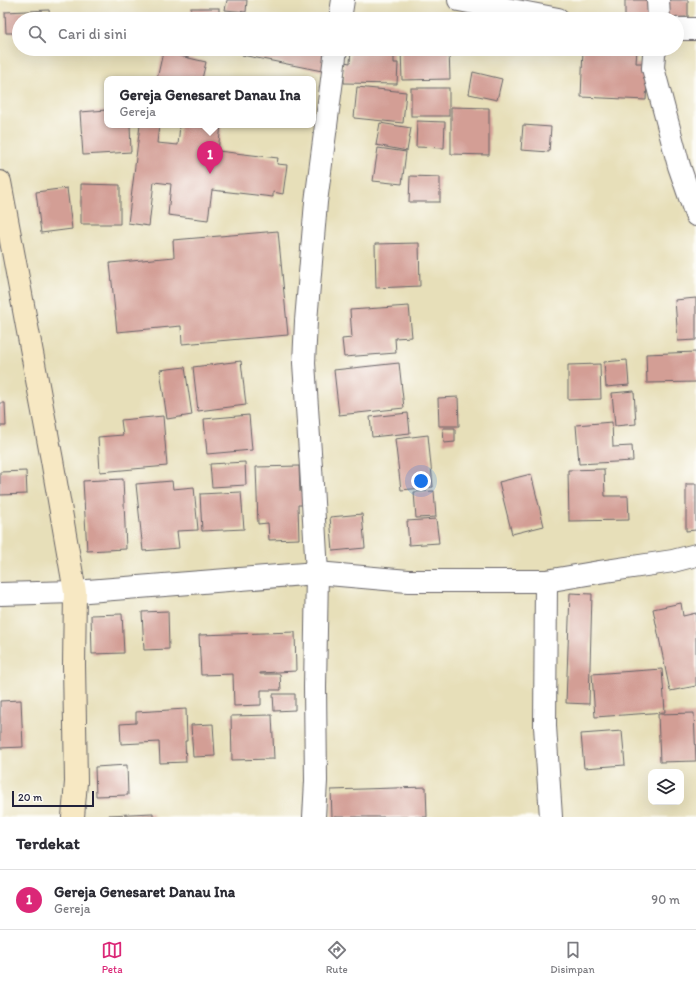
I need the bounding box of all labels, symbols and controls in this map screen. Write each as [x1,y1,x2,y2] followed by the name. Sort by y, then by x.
[12,12,684,56] search box
[26,23,48,45] icon: search
[58,25,127,43] text: Cari di sini
[104,76,316,128] popup
[119,86,301,104] text: Gereja Genesaret Danau Ina
[119,104,156,119] text: Gereja
[197,141,223,174] pin: 1
[411,471,431,491] your location
[648,769,684,805] map controls
[648,769,684,805] button: layers
[12,789,94,808] scale bar
[18,791,42,804] text: 20 m
[16,833,80,853] text: Terdekat
[54,883,235,901] text: Gereja Genesaret Danau Ina
[26,892,32,907] text: 1
[651,892,680,907] text: 90 m
[54,901,90,916] text: Gereja
[101,939,123,976] tab: Peta
[326,939,348,976] tab: Rute
[550,939,595,976] tab: Disimpan

